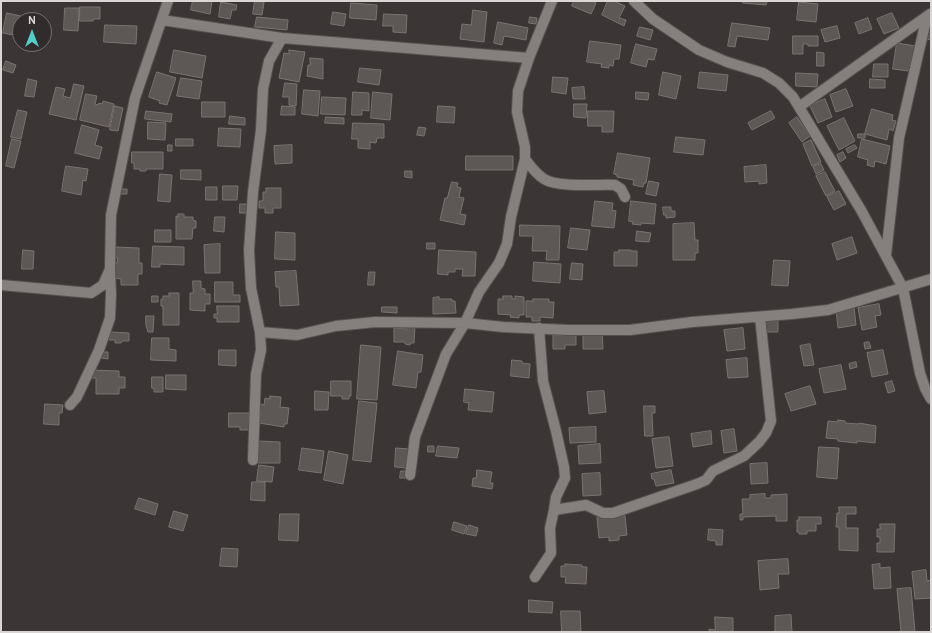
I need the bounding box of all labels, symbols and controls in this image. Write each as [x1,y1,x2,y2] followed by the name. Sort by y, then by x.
[12,12,52,52] north arrow
[28,14,36,28] text: N

